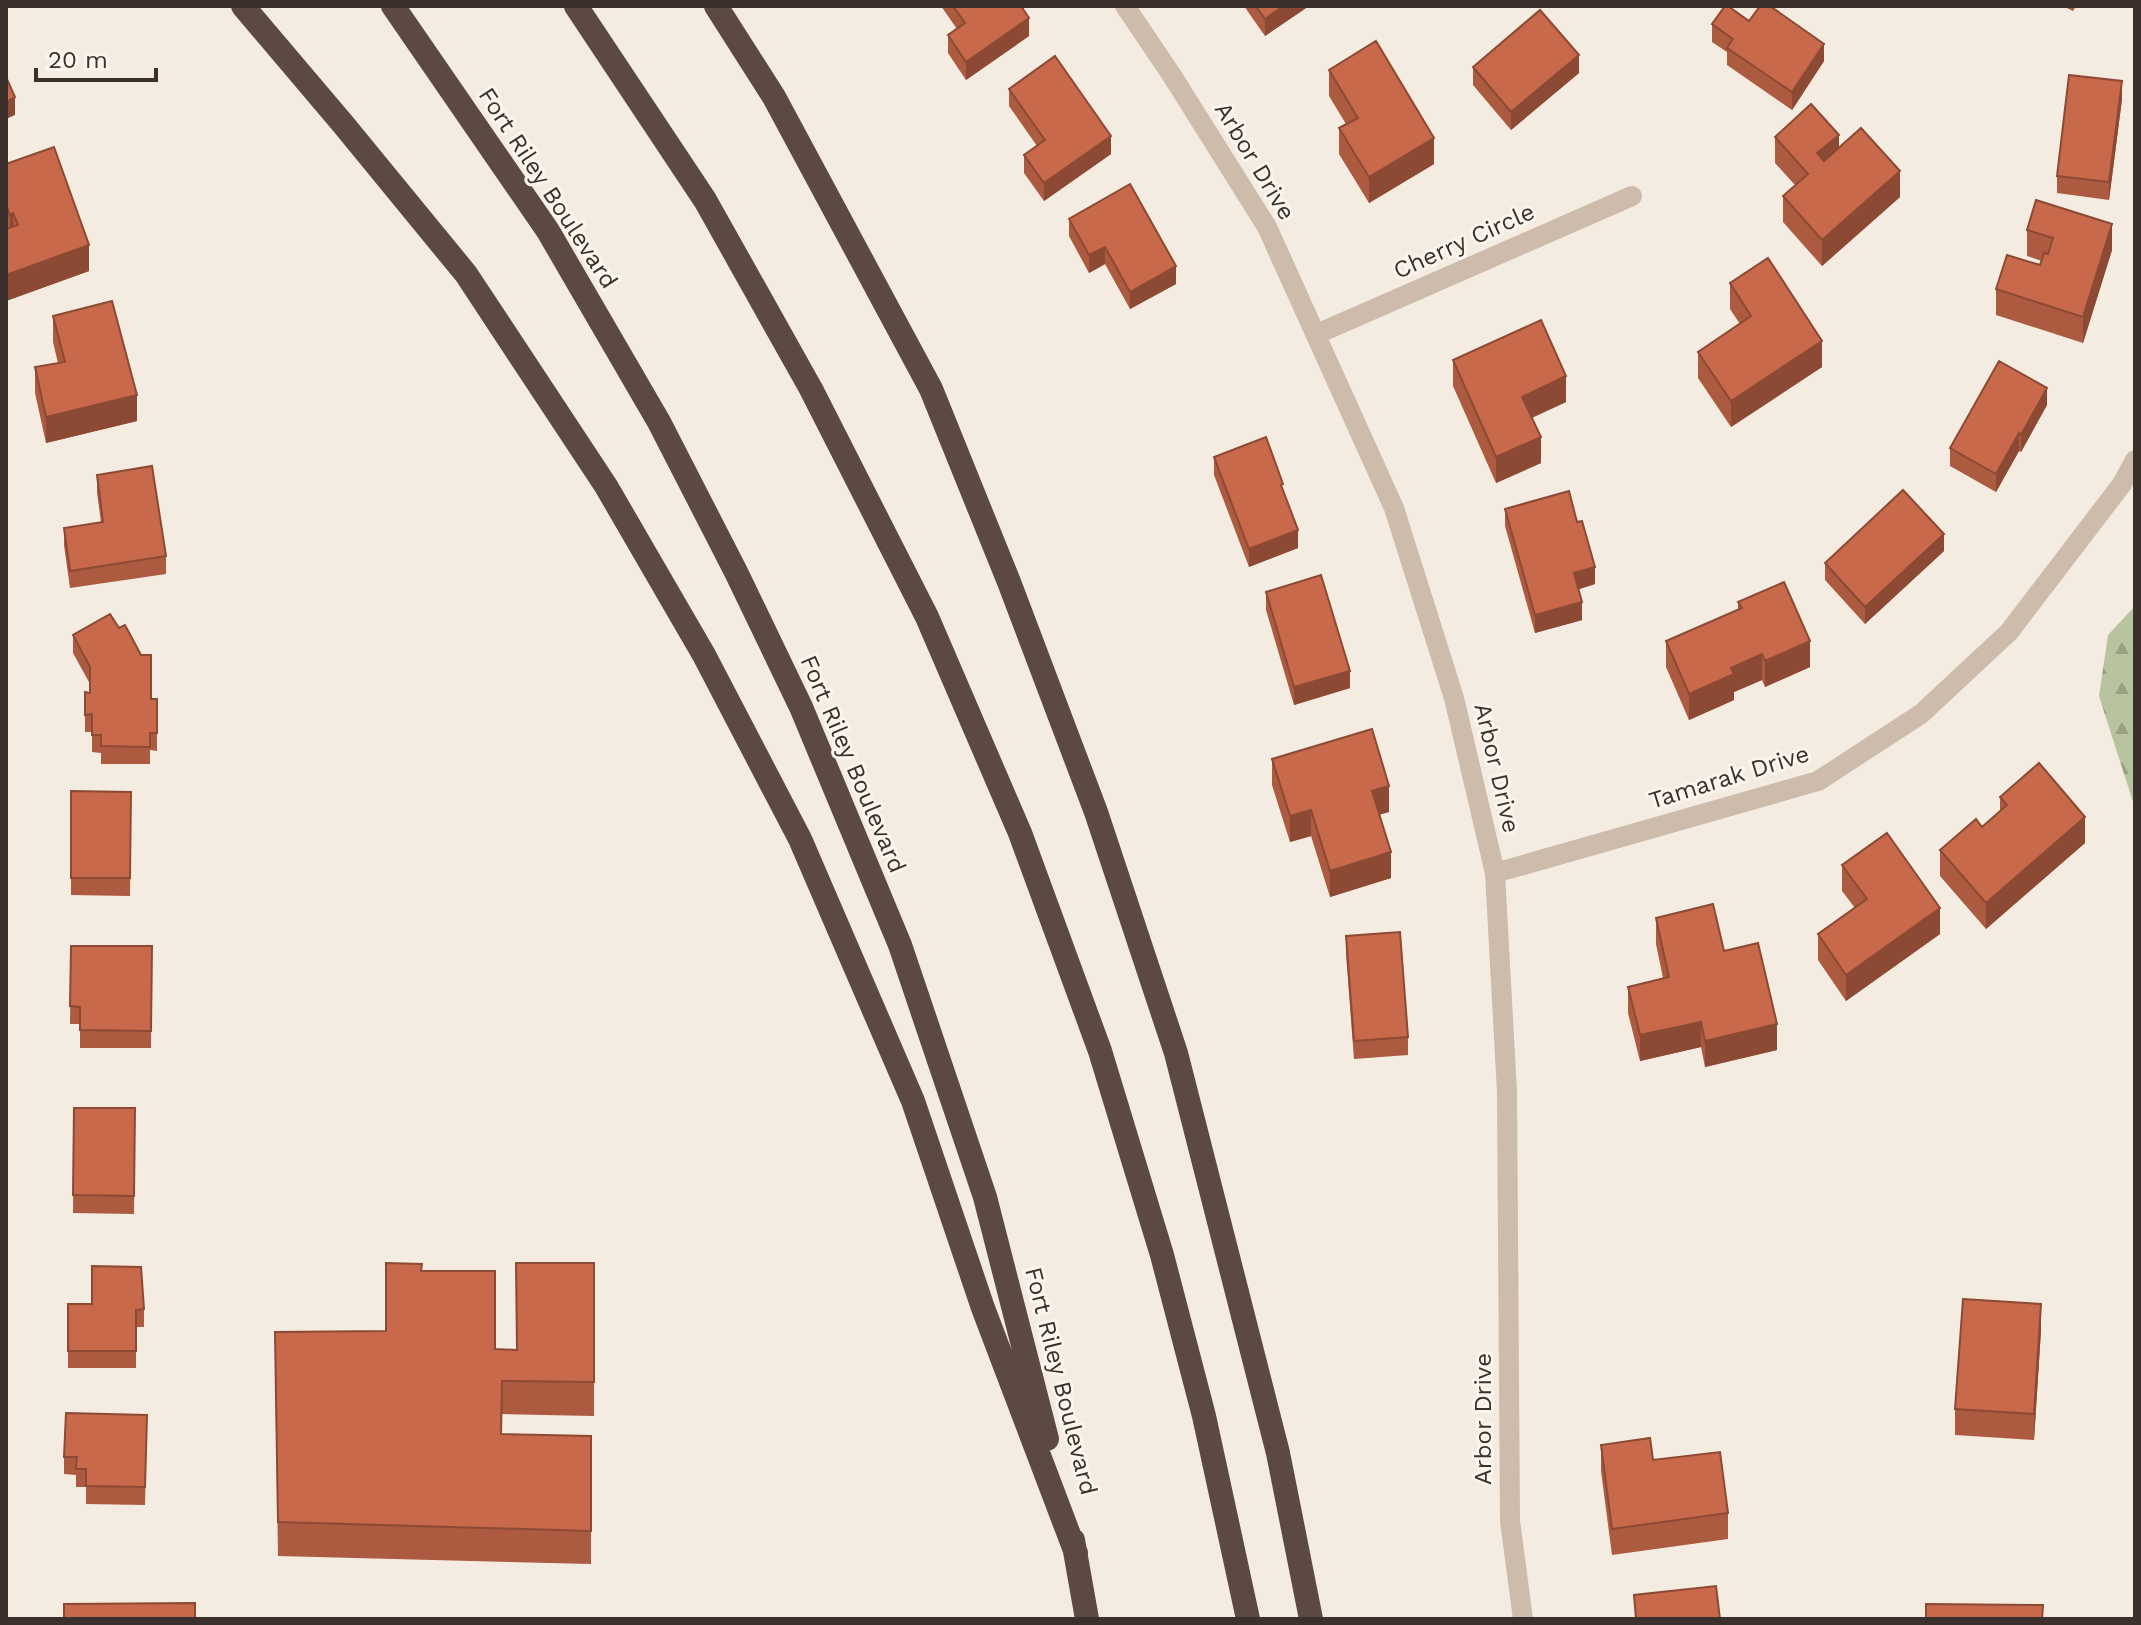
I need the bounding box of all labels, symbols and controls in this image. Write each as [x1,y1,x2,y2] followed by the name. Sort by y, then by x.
[36,32,156,82] scale bar
[48,46,108,74] text: 20 m
[473,82,623,294] street label: Fort Riley Boulevard
[1209,97,1301,225] street label: Arbor Drive
[1389,197,1539,285] street label: Cherry Circle
[794,651,912,877] street label: Fort Riley Boulevard
[1468,700,1526,836] street label: Arbor Drive
[1645,739,1813,815] street label: Tamarak Drive
[1019,1264,1103,1498] street label: Fort Riley Boulevard
[1469,1353,1497,1485] street label: Arbor Drive

